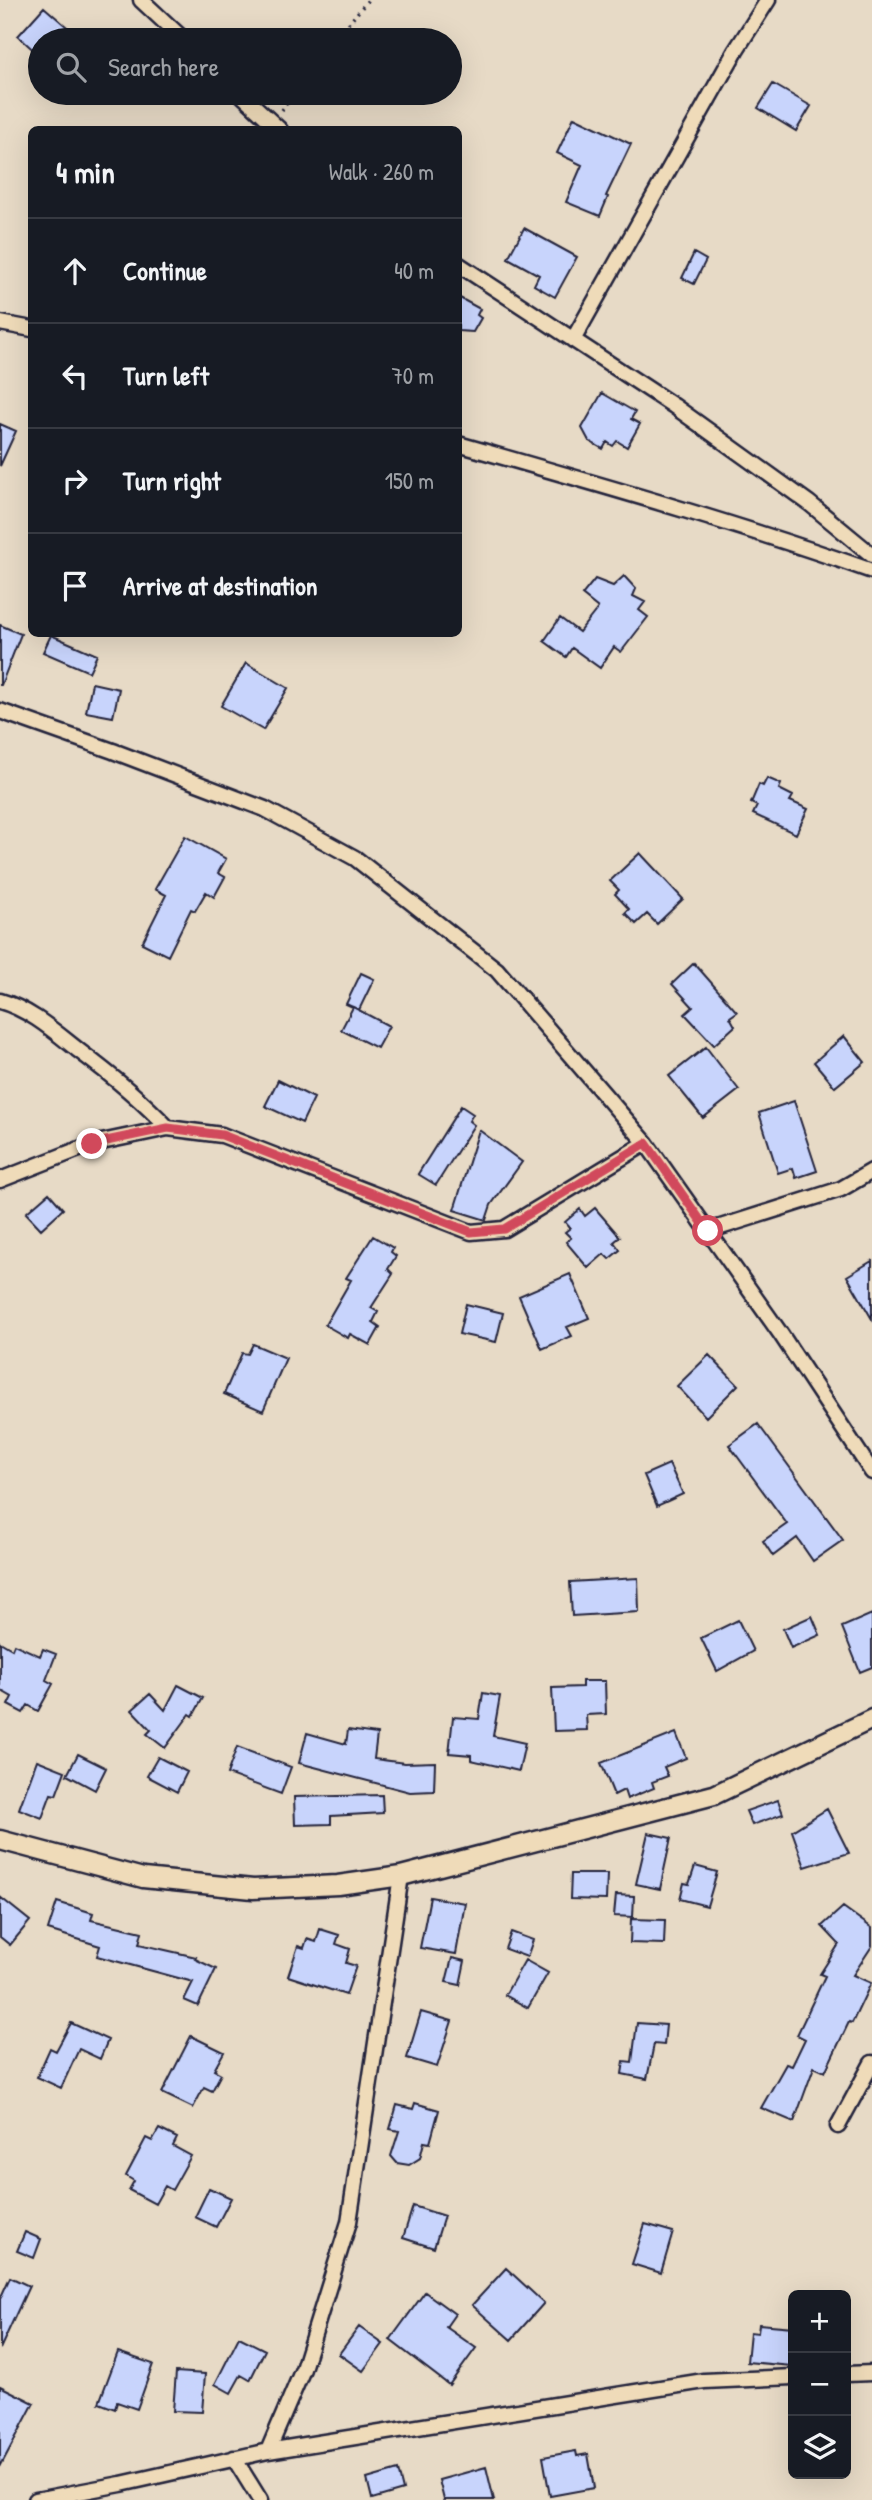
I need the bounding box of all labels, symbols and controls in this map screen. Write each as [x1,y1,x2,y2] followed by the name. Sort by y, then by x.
[28,28,462,105] search box
[52,48,90,86] icon: search
[108,49,219,84] text: Search here
[56,152,115,192] text: 4 min
[329,156,434,187] text: Walk · 260 m
[56,252,94,290] icon: ahead
[123,253,207,288] text: Continue
[394,255,434,286] text: 40 m
[56,357,94,395] icon: left
[123,358,209,393] text: Turn left
[391,360,434,391] text: 70 m
[56,462,94,500] icon: right
[123,463,221,498] text: Turn right
[385,465,434,496] text: 150 m
[56,567,94,605] icon: arrive
[123,568,318,603] text: Arrive at destination
[76,1128,107,1159] route end
[692,1215,723,1246] route start
[788,2290,851,2479] map controls
[788,2290,851,2353] button: +
[788,2353,851,2416] button: −
[788,2416,851,2479] button: layers

